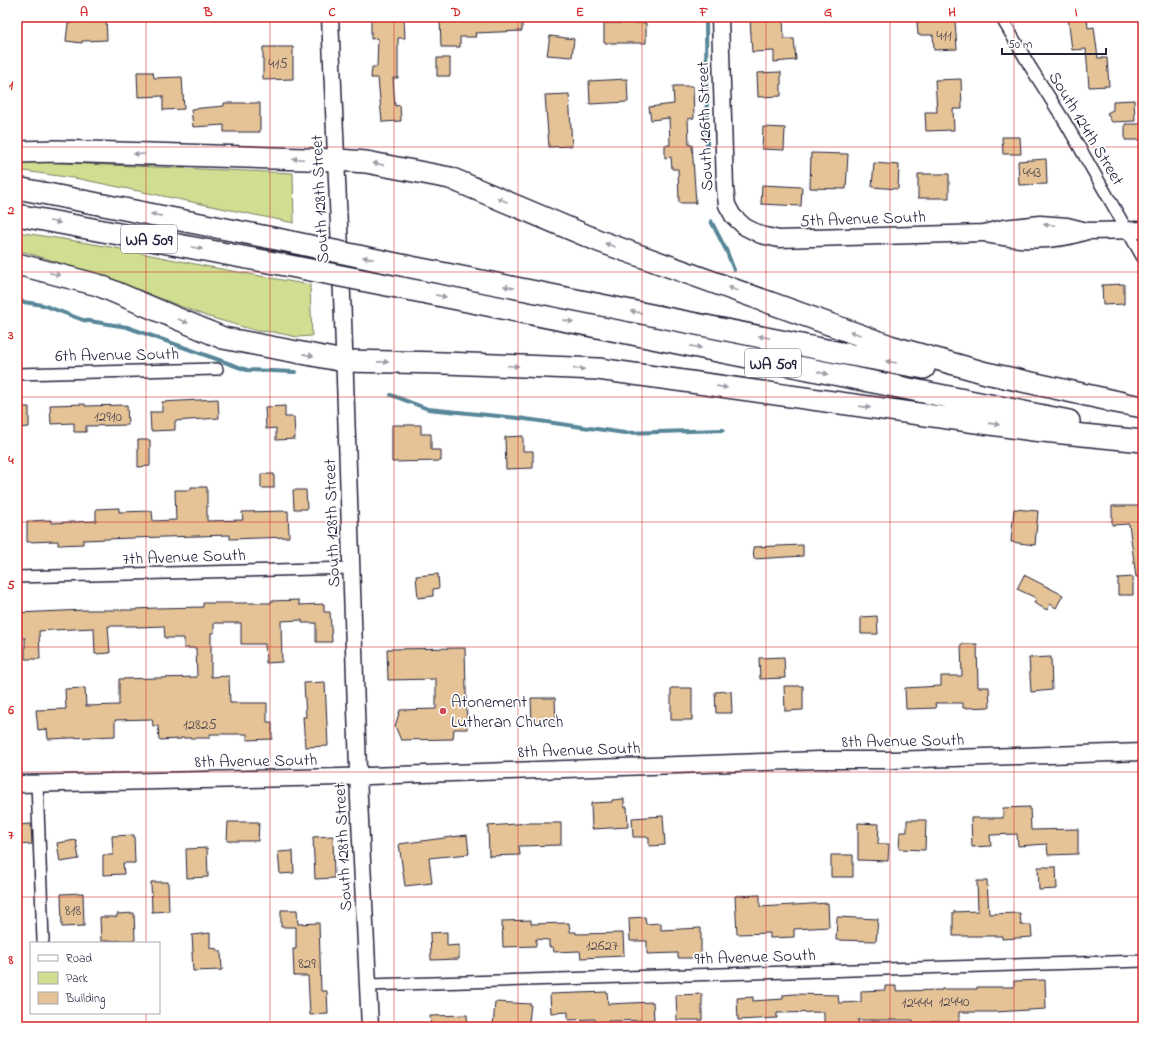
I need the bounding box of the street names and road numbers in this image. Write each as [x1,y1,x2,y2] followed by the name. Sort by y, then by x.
[691,60,720,191] street label: South 126th Street
[1042,67,1130,191] street label: South 124th Street
[305,134,336,264] street label: South 128th Street
[800,205,926,234] street label: 5th Avenue South
[121,225,177,253] road number: WA 509
[55,342,179,369] street label: 6th Avenue South
[745,349,801,377] road number: WA 509
[318,458,347,588] street label: South 128th Street
[122,543,246,572] street label: 7th Avenue South
[841,728,965,755] street label: 8th Avenue South
[517,736,641,765] street label: 8th Avenue South
[194,748,318,775] street label: 8th Avenue South
[328,782,359,912] street label: South 128th Street
[694,943,816,972] street label: 9th Avenue South

